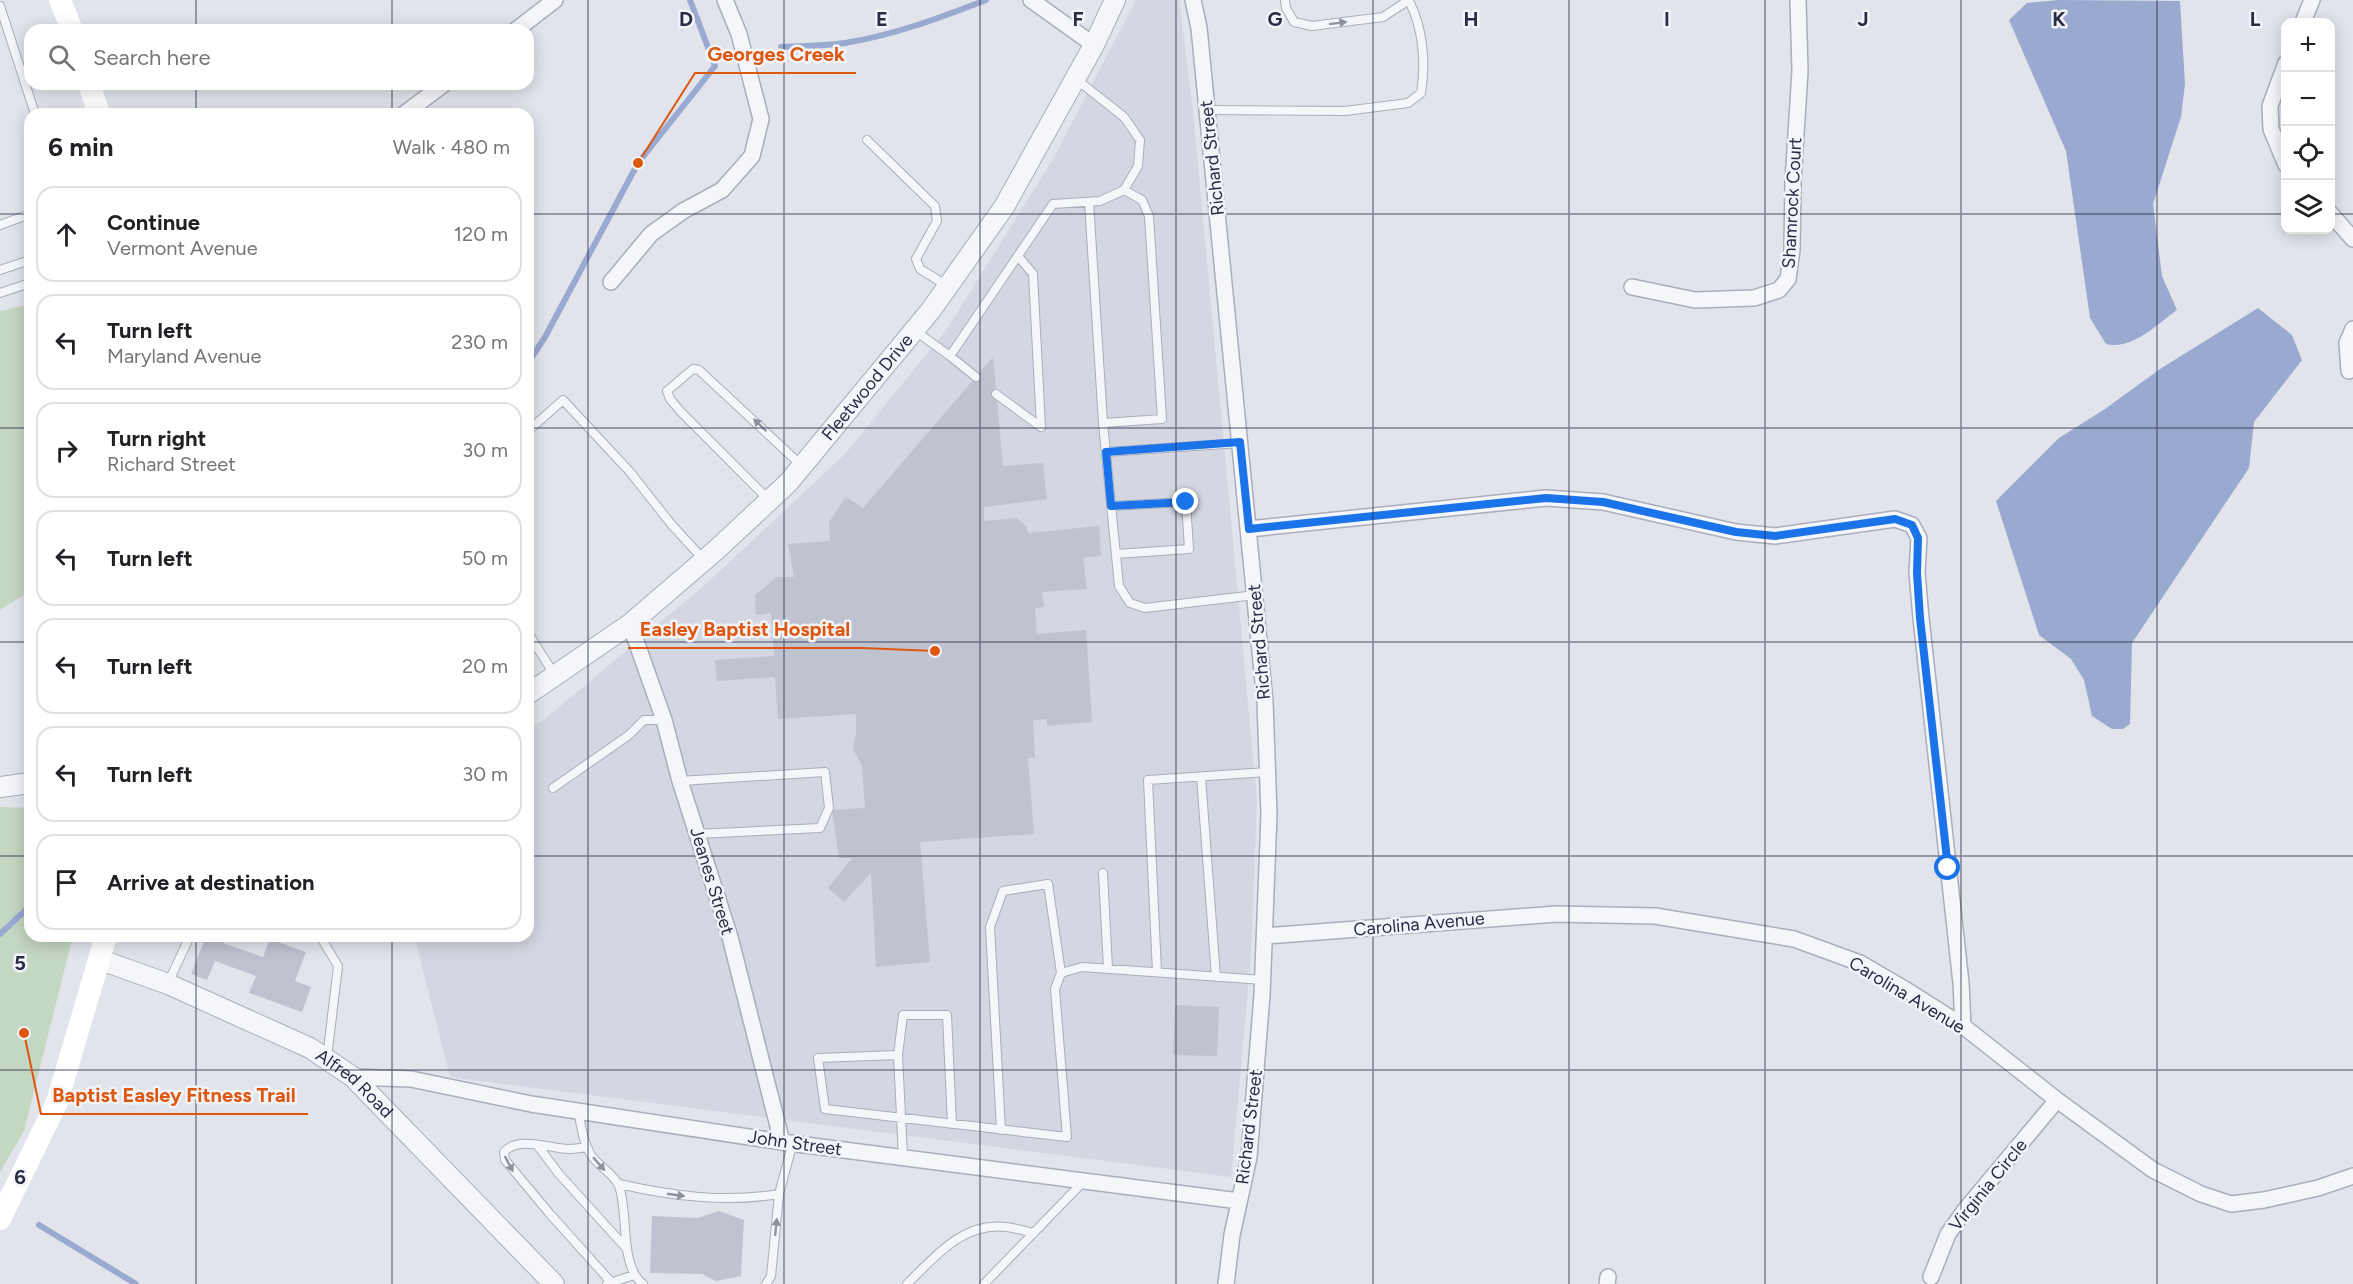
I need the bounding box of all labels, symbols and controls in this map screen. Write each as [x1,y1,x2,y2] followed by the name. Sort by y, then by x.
[679,7,693,31] text: D
[876,7,888,31] text: E
[1072,7,1084,31] text: F
[1268,7,1283,31] text: G
[1464,7,1479,31] text: H
[1664,7,1670,31] text: I
[1857,7,1869,31] text: J
[2052,7,2066,31] text: K
[2250,7,2261,31] text: L
[1329,18,1348,27] one-way arrow
[2281,18,2335,234] map controls
[2281,18,2335,72] button: +
[24,24,534,90] search box
[695,35,856,73] callout: Georges Creek
[45,41,78,74] icon: search
[707,42,845,66] text: Georges Creek
[93,44,211,71] text: Search here
[2281,72,2335,126] button: −
[1195,99,1229,217] street label: Richard Street
[2281,126,2335,180] button: locate
[48,131,114,163] text: 6 min
[393,135,510,159] text: Walk · 480 m
[1778,137,1806,269] street label: Shamrock Court
[2281,180,2335,234] button: layers
[107,209,200,236] text: Continue
[50,218,83,251] icon: ahead
[454,222,508,246] text: 120 m
[107,236,258,260] text: Vermont Avenue
[107,317,193,344] text: Turn left
[50,326,83,359] icon: left
[817,329,918,445] street label: Fleetwood Drive
[451,330,508,354] text: 230 m
[107,344,261,368] text: Maryland Avenue
[753,419,767,433] one-way arrow
[107,425,206,452] text: Turn right
[50,434,83,467] icon: right
[462,438,508,462] text: 30 m
[107,452,236,476] text: Richard Street
[1172,488,1198,514] route end
[50,542,83,575] icon: left
[107,545,193,572] text: Turn left
[462,546,508,570] text: 50 m
[1243,583,1275,701] street label: Richard Street
[628,610,862,648] callout: Easley Baptist Hospital
[640,617,850,641] text: Easley Baptist Hospital
[50,650,83,683] icon: left
[107,653,193,680] text: Turn left
[462,654,508,678] text: 20 m
[50,758,83,791] icon: left
[107,761,193,788] text: Turn left
[462,762,508,786] text: 30 m
[685,825,739,938] street label: Jeanes Street
[1934,854,1960,880] route start
[50,866,83,899] icon: arrive
[107,869,315,896] text: Arrive at destination
[1353,907,1486,941] street label: Carolina Avenue
[14,951,26,975] text: 5
[1845,952,1969,1038] street label: Carolina Avenue
[312,1044,398,1123] street label: Alfred Road
[1231,1068,1267,1186] street label: Richard Street
[41,1076,308,1114] callout: Baptist Easley Fitness Trail
[52,1083,296,1107] text: Baptist Easley Fitness Trail
[747,1126,844,1161] street label: John Street
[1944,1134,2032,1235] street label: Virginia Circle
[504,1156,514,1173] one-way arrow
[592,1156,605,1171] one-way arrow
[14,1165,26,1189] text: 6
[667,1190,686,1199] one-way arrow
[771,1218,781,1237] one-way arrow

